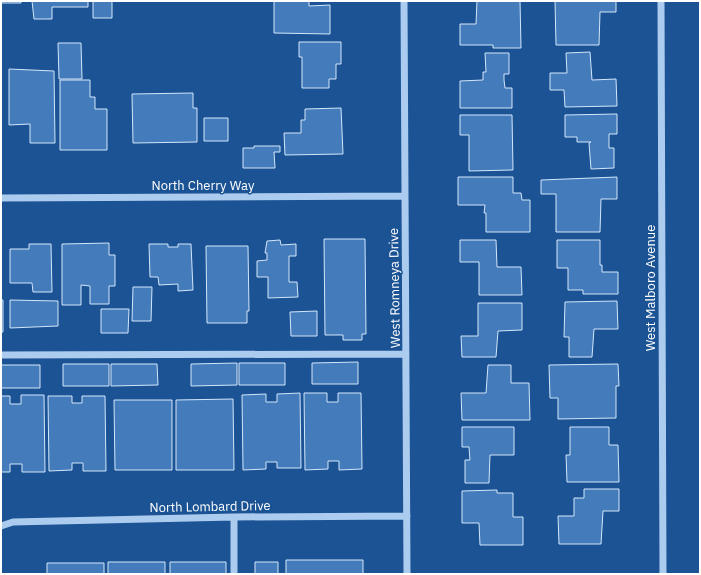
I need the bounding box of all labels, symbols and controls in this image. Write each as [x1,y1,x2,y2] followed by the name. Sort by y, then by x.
[152,177,255,194] street label: North Cherry Way
[642,225,659,351] street label: West Malboro Avenue
[385,228,404,348] street label: West Romneya Drive
[149,497,271,516] street label: North Lombard Drive

